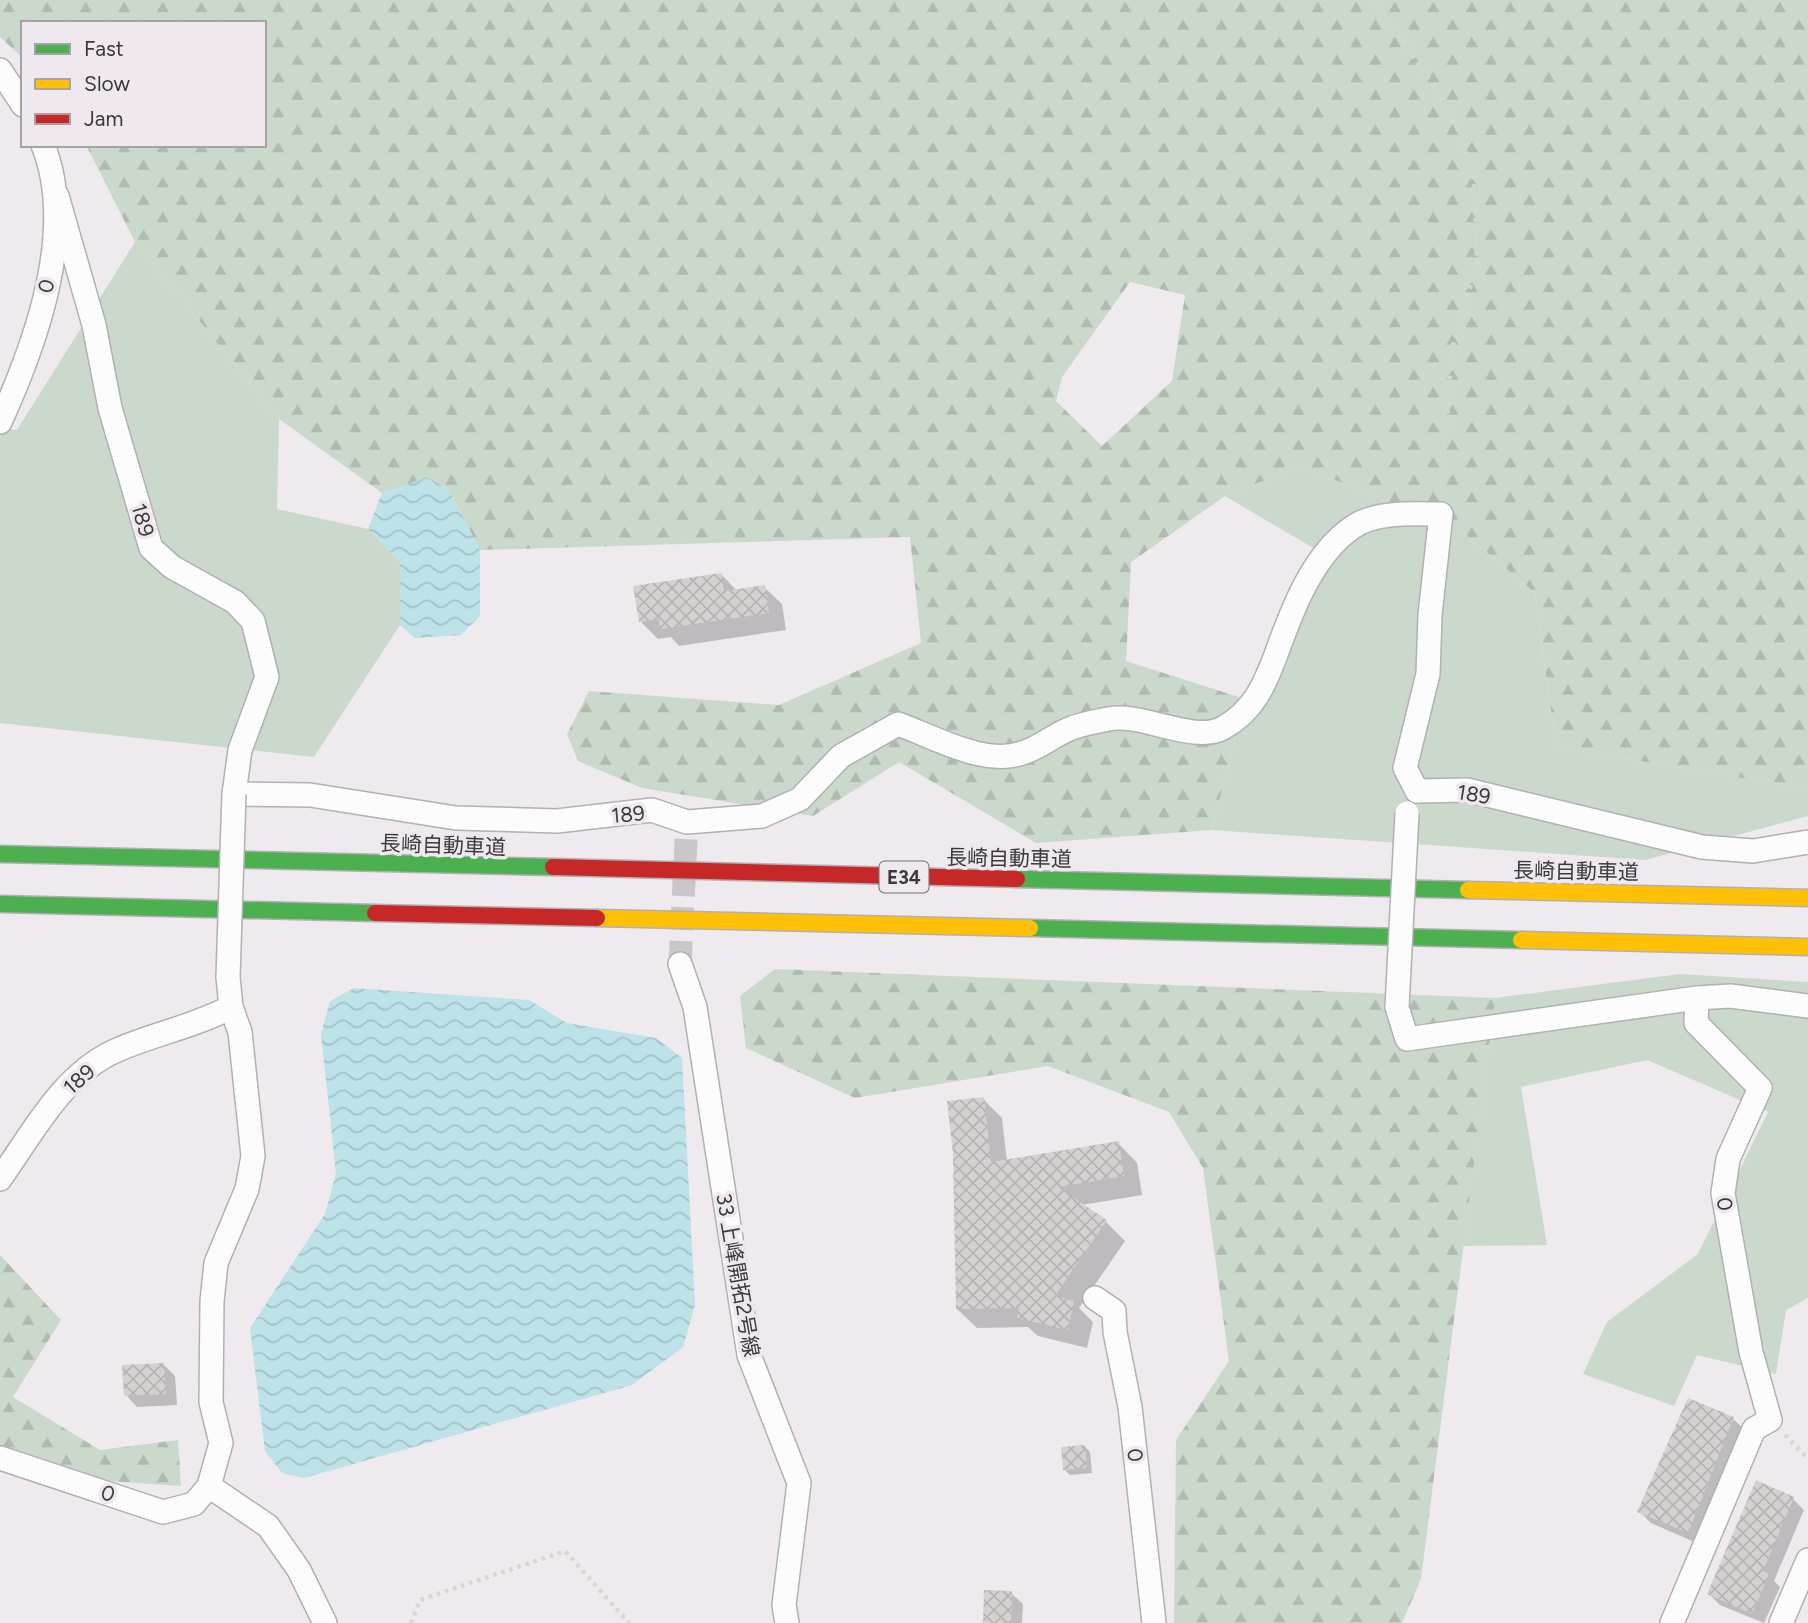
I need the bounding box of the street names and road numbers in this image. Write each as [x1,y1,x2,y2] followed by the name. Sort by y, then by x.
[32,277,60,295] street label: 0
[126,500,160,540] street label: 189
[1456,779,1492,809] street label: 189
[610,800,646,828] street label: 189
[380,830,506,860] street label: 長崎自動車道
[946,844,1072,872] street label: 長崎自動車道
[1513,857,1639,885] street label: 長崎自動車道
[880,862,928,892] road number: E34
[58,1059,100,1099] street label: 189
[711,1191,765,1359] street label: 33 上峰開拓2号線
[1712,1196,1738,1212] street label: 0
[1122,1447,1148,1463] street label: 0
[98,1479,118,1507] street label: 0

